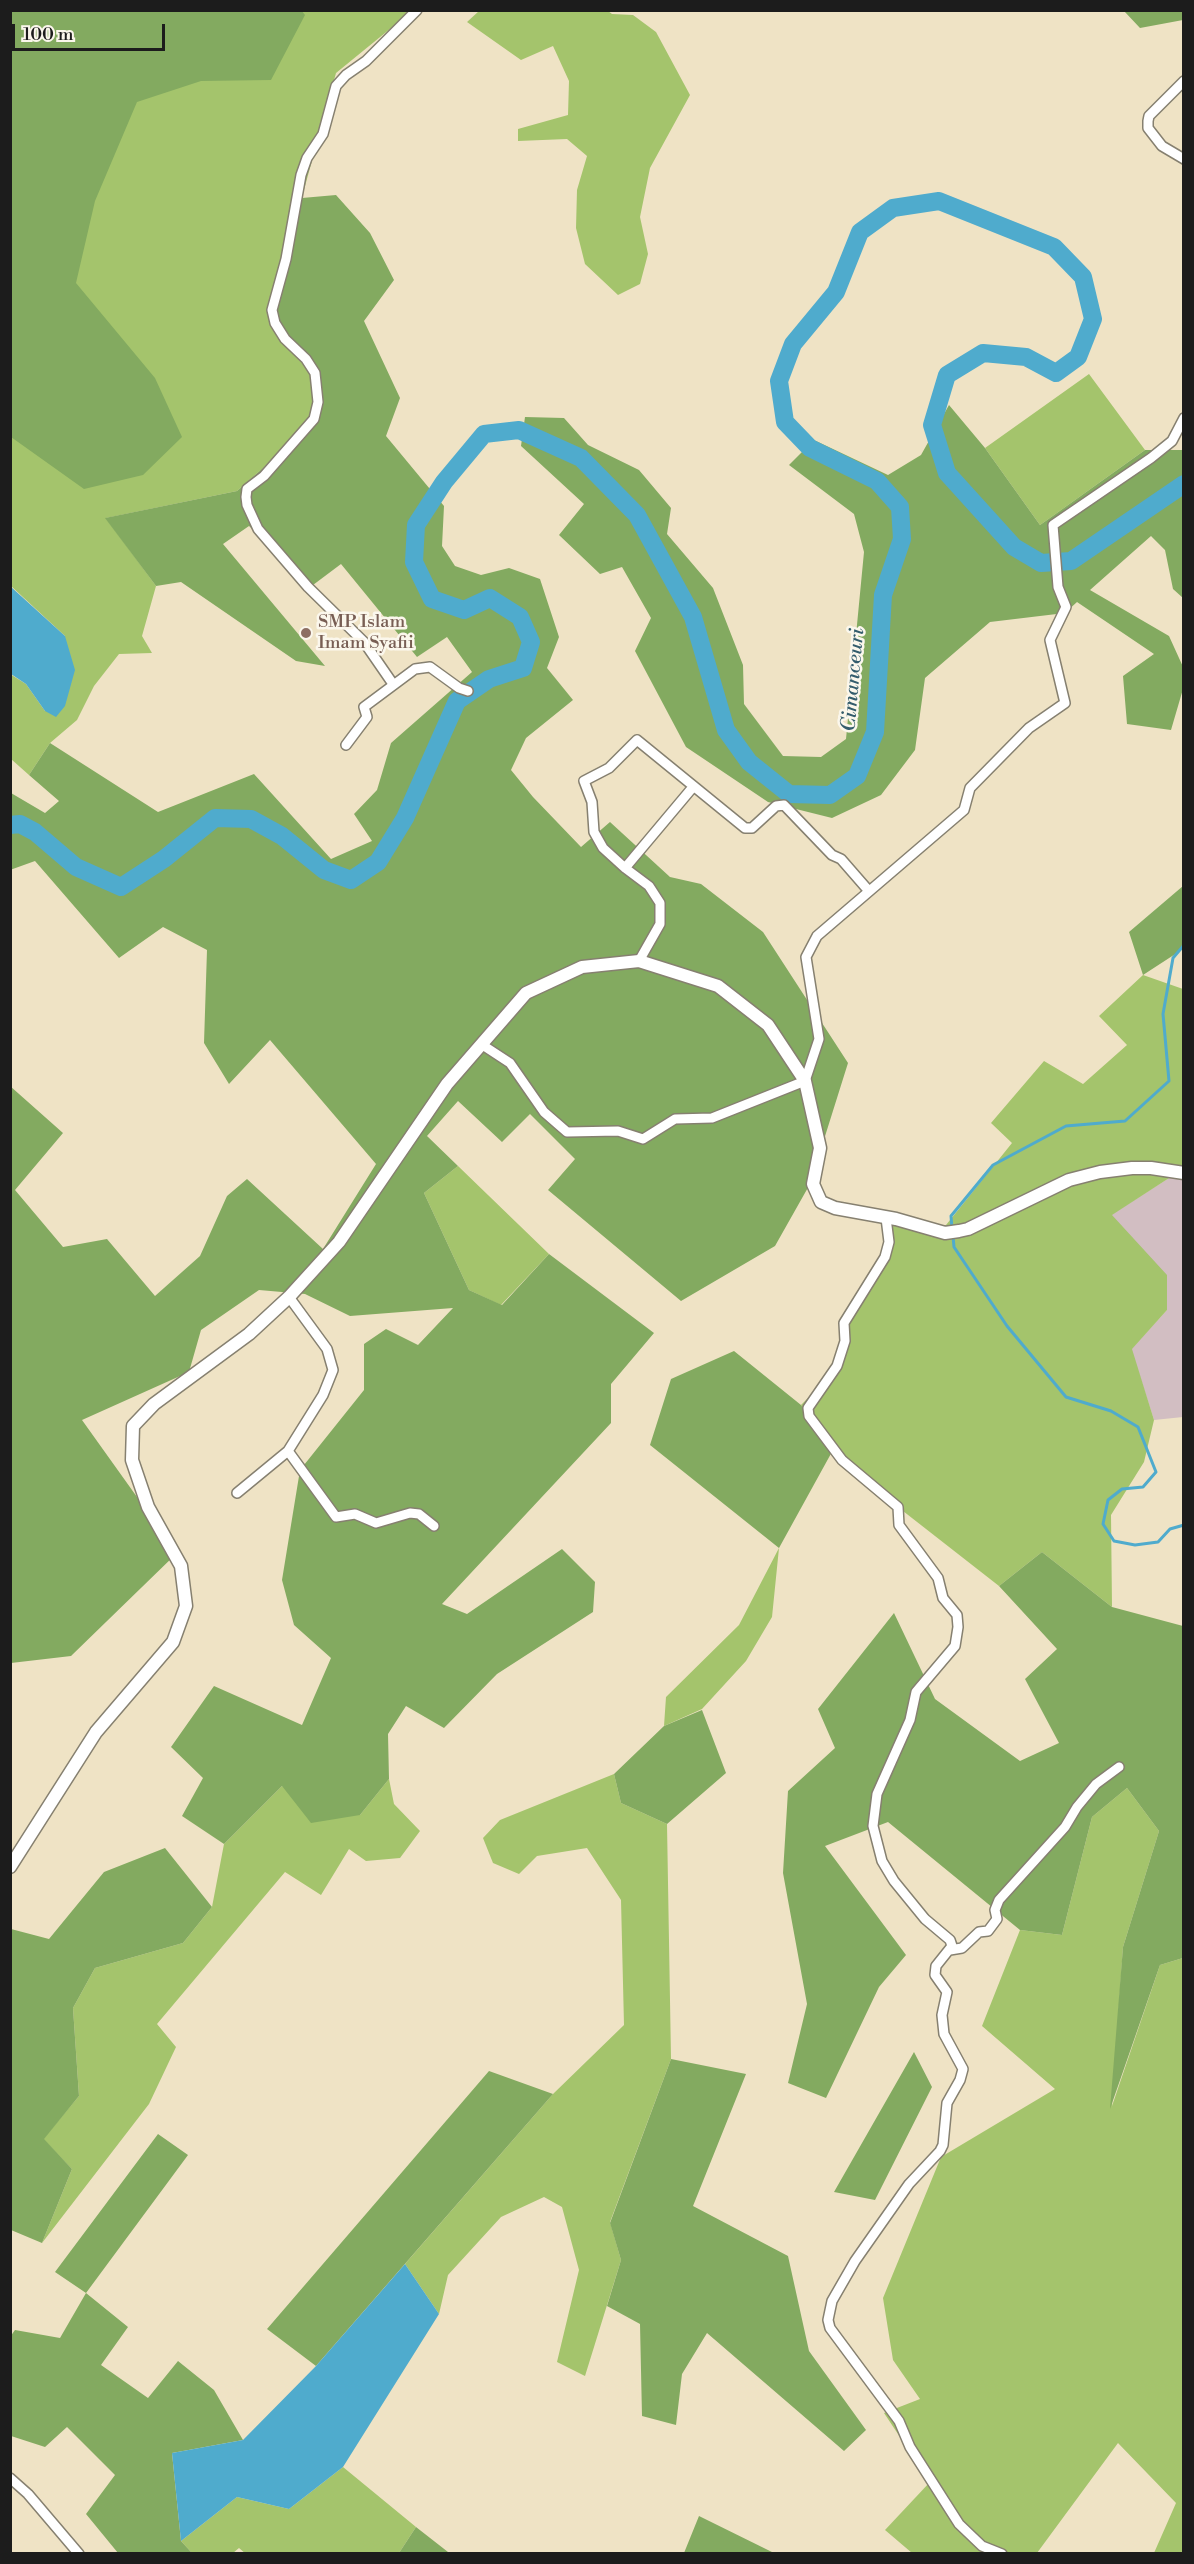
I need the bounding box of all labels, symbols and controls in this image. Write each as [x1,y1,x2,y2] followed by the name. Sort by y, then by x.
[15,12,168,50] scale bar
[23,23,74,46] text: 100 m
[318,612,414,654] place label: SMP Islam Imam Syafii
[299,626,313,640] marker: SMP Islam Imam Syafii
[838,627,870,733] water label: Cimanceuri

